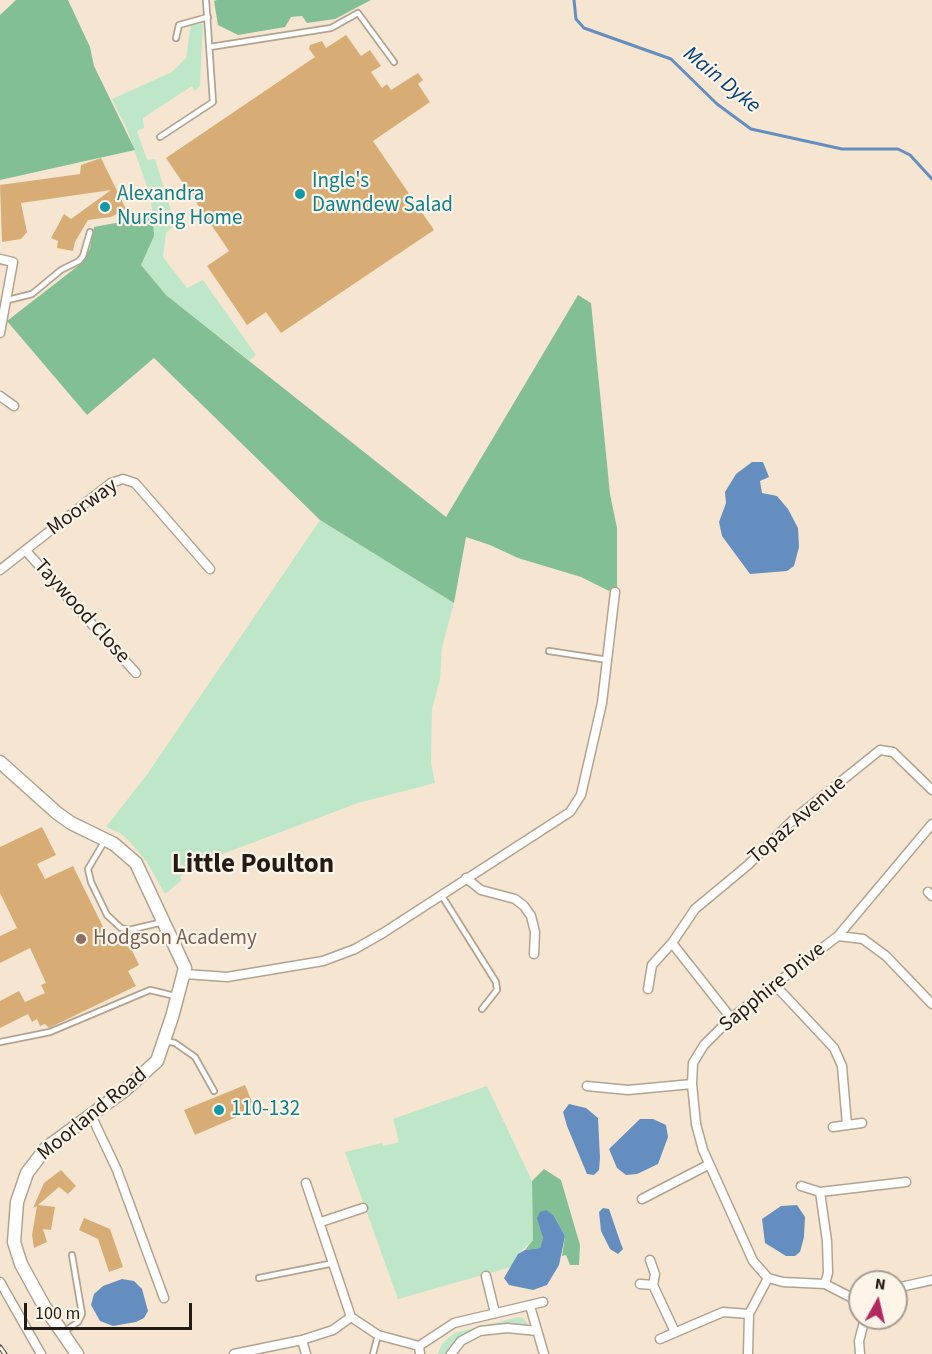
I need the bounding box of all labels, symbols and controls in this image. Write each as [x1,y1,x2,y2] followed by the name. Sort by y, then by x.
[677,42,765,120] water label: Main Dyke
[312,169,453,219] place label: Ingle's Dawndew Salad
[117,182,242,232] place label: Alexandra Nursing Home
[293,187,307,201] marker: Ingle's Dawndew Salad
[98,200,112,214] marker: Alexandra Nursing Home
[43,474,123,542] street label: Moorway
[28,555,134,669] street label: Taywood Close
[744,772,852,870] street label: Topaz Avenue
[172,850,334,882] district label: Little Poulton
[93,926,257,952] place label: Hodgson Academy
[74,932,88,946] marker: Hodgson Academy
[715,938,831,1038] street label: Sapphire Drive
[33,1063,153,1167] street label: Moorland Road
[231,1097,300,1123] place label: 110-132
[212,1103,226,1117] marker: 110-132
[848,1270,908,1330] north arrow
[873,1273,887,1296] text: N
[27,1291,195,1329] scale bar
[35,1301,80,1326] text: 100 m

